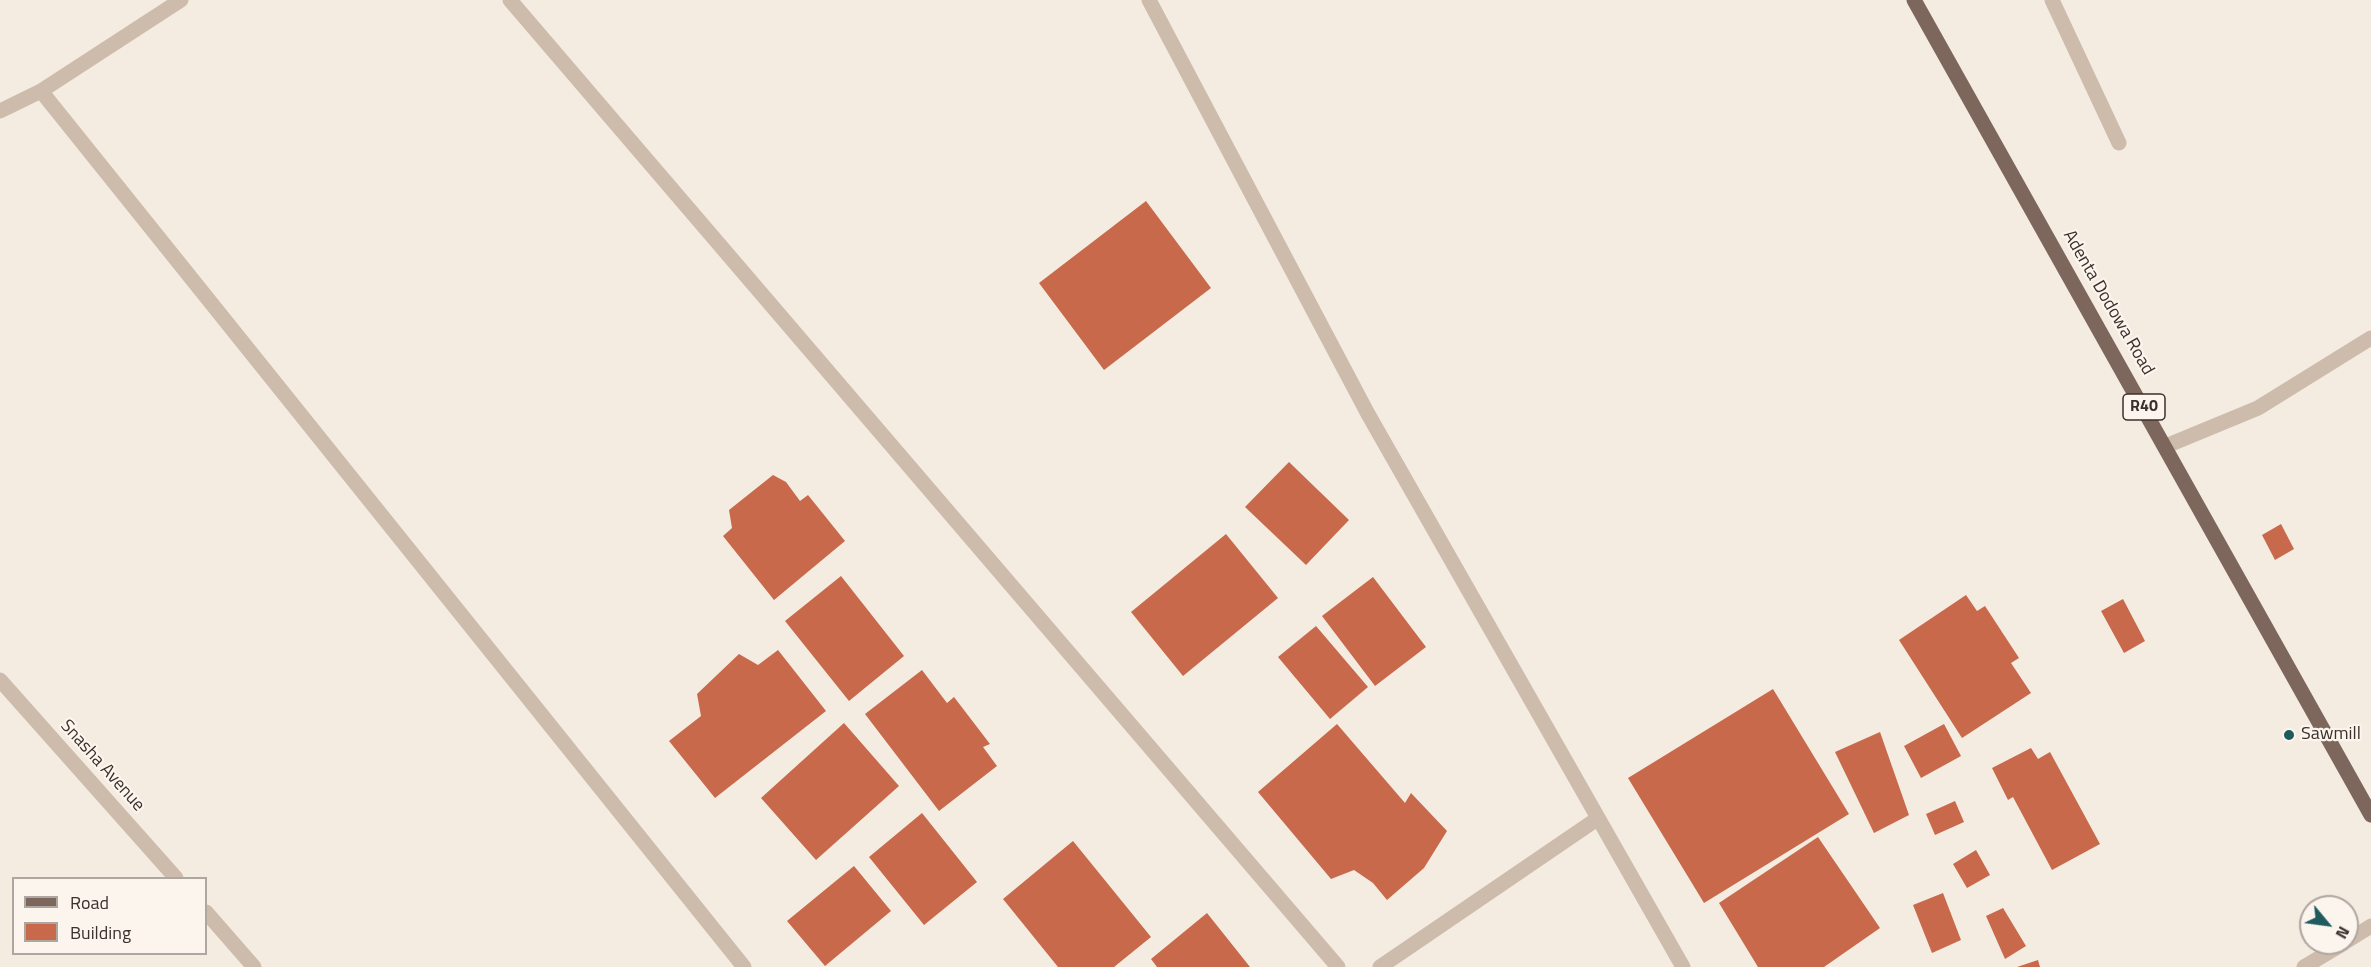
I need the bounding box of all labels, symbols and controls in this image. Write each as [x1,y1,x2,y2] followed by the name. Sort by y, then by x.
[2058,227,2158,379] street label: Adenta Dodowa Road
[2123,394,2165,420] road number: R40
[55,716,149,816] street label: Snasha Avenue
[2301,724,2361,746] place label: Sawmill
[2282,728,2296,742] marker: Sawmill
[12,877,207,955] legend
[70,889,109,916] text: Road
[2299,895,2359,955] north arrow
[70,919,131,946] text: Building
[2330,922,2356,943] text: N

